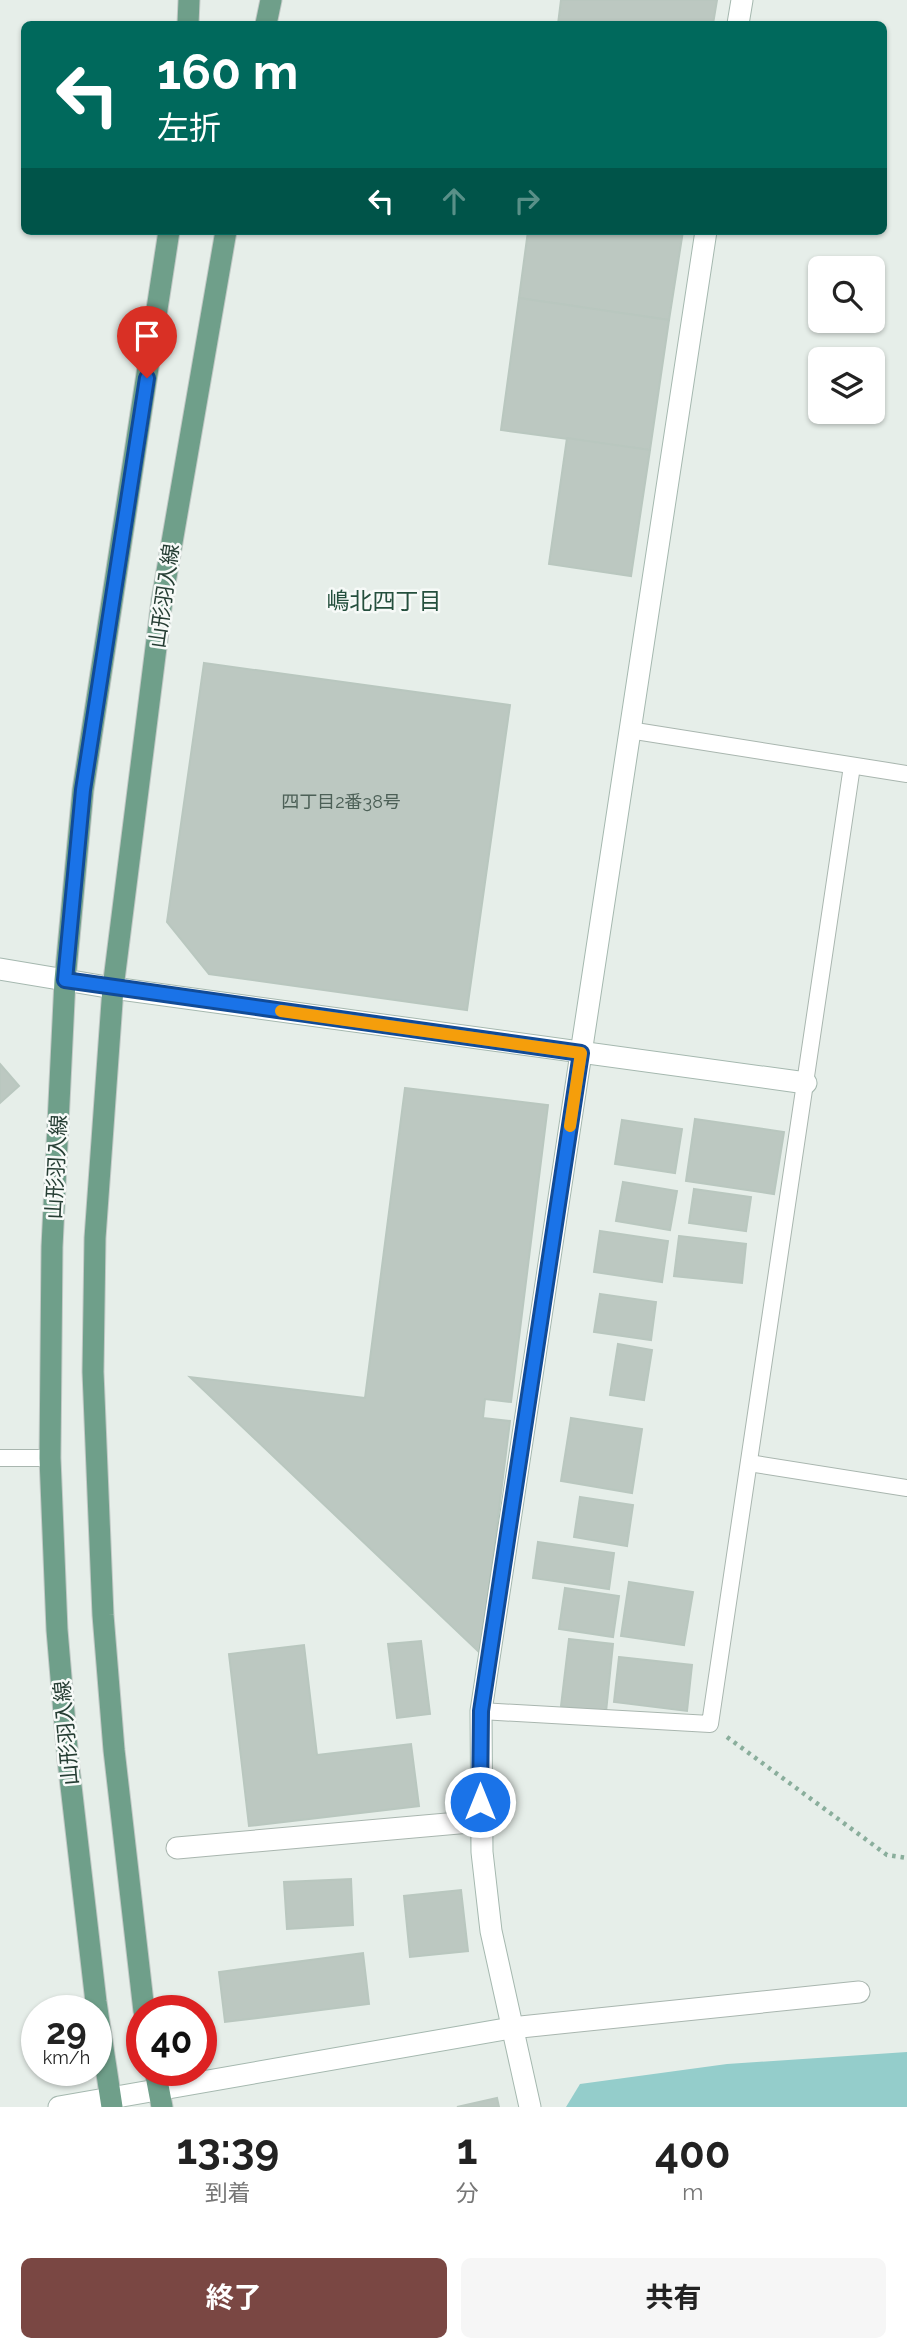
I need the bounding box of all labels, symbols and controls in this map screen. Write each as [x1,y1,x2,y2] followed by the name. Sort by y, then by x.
[157,43,298,100] text: 160 m
[42,49,133,140] icon: left
[157,109,221,146] text: 左折
[362,182,400,220] icon: left
[435,182,473,220] icon: ahead
[508,182,546,220] icon: right
[808,256,885,424] map controls
[808,256,885,333] button: search
[117,306,177,378] pin
[128,317,166,355] icon: arrive
[808,347,885,424] button: layers
[144,542,184,650] street label: 山形羽入線
[327,587,442,614] district label: 嶋北四丁目
[281,791,401,812] house number: 四丁目2番38号
[41,1114,71,1220] street label: 山形羽入線
[49,1680,83,1786] street label: 山形羽入線
[443,1765,517,1839] position arrow
[126,1995,217,2086] speed limit sign: 40
[46,2011,87,2052] text: 29
[43,2047,90,2068] text: km/h
[176,2125,279,2174] text: 13:39
[457,2125,477,2174] text: 1
[655,2129,731,2178] text: 400
[682,2178,703,2205] text: m
[205,2179,251,2206] text: 到着
[456,2179,479,2206] text: 分
[21,2258,447,2338] button: 終了
[461,2258,886,2338] button: 共有

